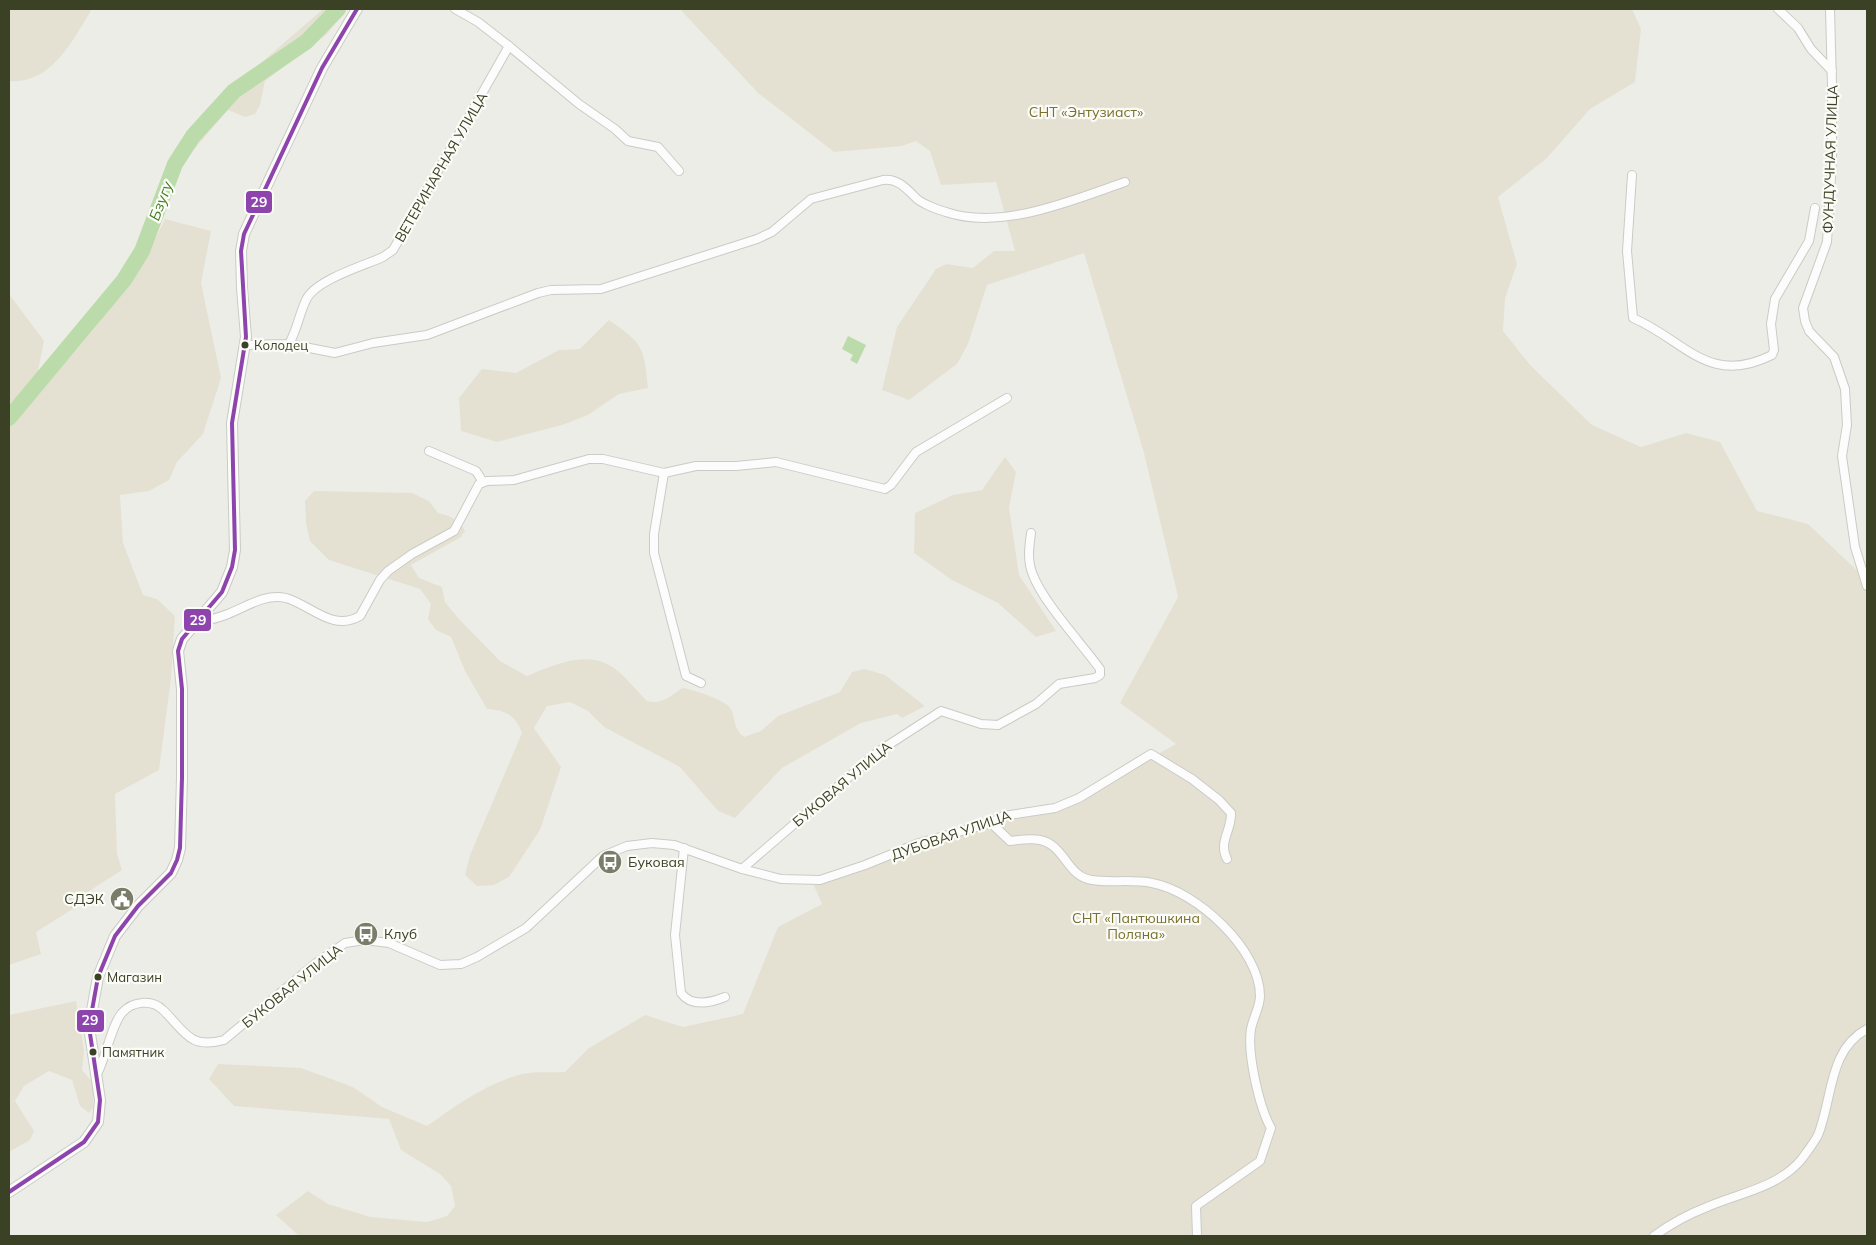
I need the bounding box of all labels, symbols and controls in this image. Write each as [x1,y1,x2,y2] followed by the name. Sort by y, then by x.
[1818,84,1842,234] street label: ФУНДУЧНАЯ УЛИЦА
[391,88,492,245] street label: ВЕТЕРИНАРНАЯ УЛИЦА
[1029,103,1143,121] park label: СНТ «Энтузиаст»
[144,178,177,223] water label: Бзугу
[245,190,273,214] line badge: 29
[251,193,267,211] text: 29
[254,337,308,353] place label: Колодец
[240,340,250,350] marker: Колодец
[183,608,212,632] line badge: 29
[190,611,206,629] text: 29
[789,737,896,831] street label: БУКОВАЯ УЛИЦА
[889,806,1014,864] street label: ДУБОВАЯ УЛИЦА
[597,849,623,875] bus stop icon: Буковая
[628,853,685,871] place label: Буковая
[109,886,135,912] public building icon: СДЭК
[64,890,105,908] place label: СДЭК
[1072,909,1200,943] park label: СНТ «Пантюшкина Поляна»
[353,921,379,947] bus stop icon: Клуб
[384,925,417,943] place label: Клуб
[238,940,346,1032] street label: БУКОВАЯ УЛИЦА
[107,969,162,985] place label: Магазин
[93,972,103,982] marker: Магазин
[76,1009,105,1033] line badge: 29
[82,1011,98,1029] text: 29
[102,1044,164,1060] place label: Памятник
[88,1047,98,1057] marker: Памятник

